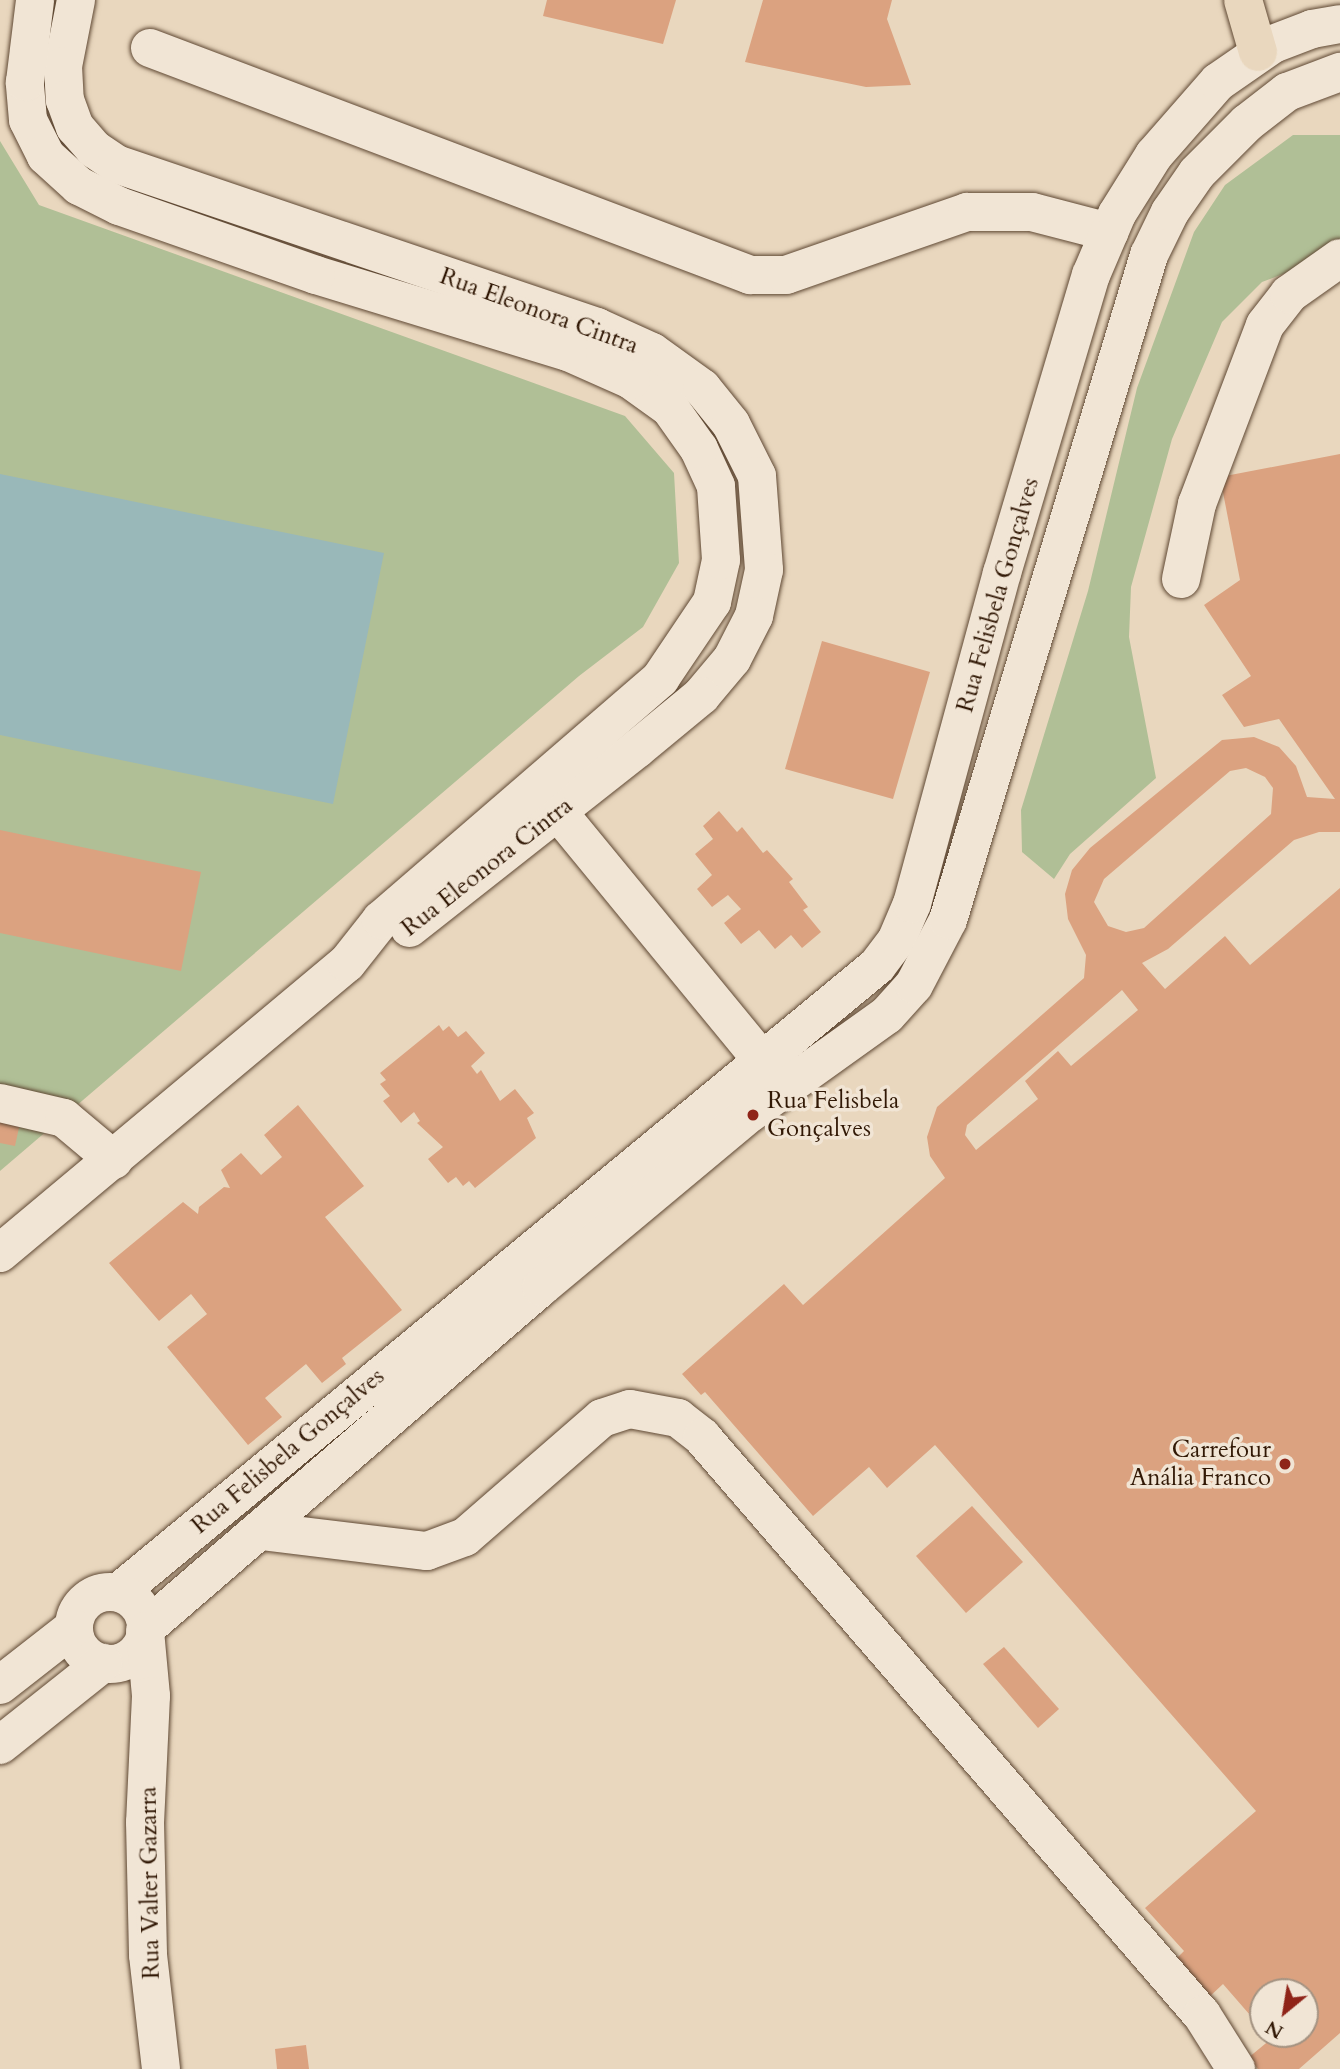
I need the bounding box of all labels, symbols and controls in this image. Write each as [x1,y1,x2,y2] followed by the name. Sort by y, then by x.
[436,262,642,360] street label: Rua Eleonora Cintra
[951,474,1045,716] street label: Rua Felisbela Gonçalves
[396,791,578,943] street label: Rua Eleonora Cintra
[767,1087,899,1143] place label: Rua Felisbela Gonçalves
[745,1107,761,1123] marker: Rua Felisbela Gonçalves
[186,1362,390,1540] street label: Rua Felisbela Gonçalves
[1130,1436,1271,1492] place label: Carrefour Anália Franco
[1277,1456,1293,1472] marker: Carrefour Anália Franco
[134,1786,166,1980] street label: Rua Valter Gazarra
[1249,1978,1319,2048] north arrow
[1261,2014,1288,2045] text: N

